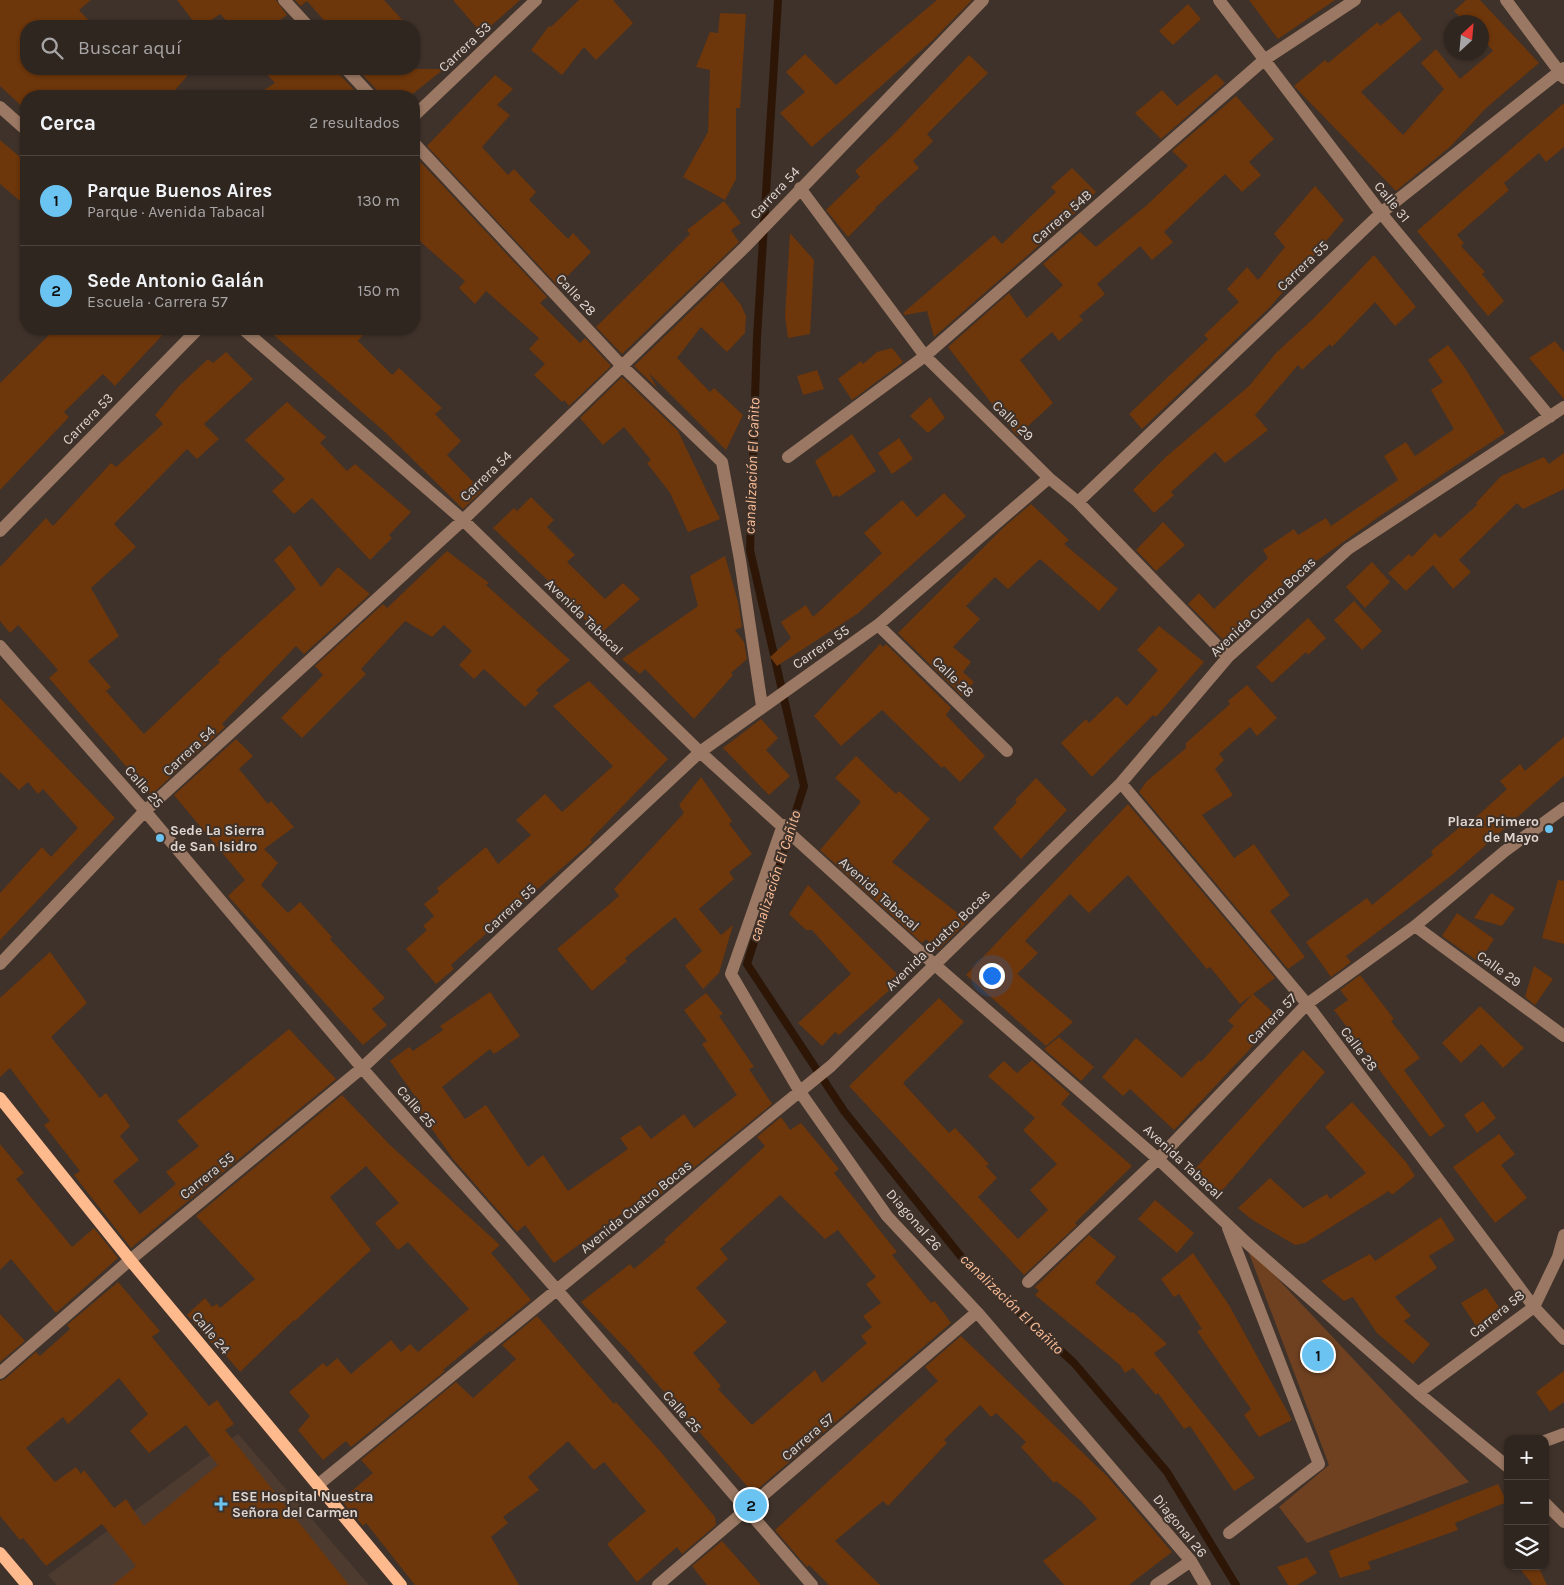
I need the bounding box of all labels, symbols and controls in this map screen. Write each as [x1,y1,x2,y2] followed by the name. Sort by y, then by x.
[1444,15,1489,60] north arrow
[435,18,495,76] street label: Carrera 53
[20,20,420,75] search box
[38,34,66,62] icon: search
[78,37,182,59] text: Buscar aquí
[40,111,96,135] text: Cerca
[309,113,400,132] text: 2 resultados
[746,163,804,223] street label: Carrera 54
[1370,178,1414,226] street label: Calle 31
[87,180,272,202] text: Parque Buenos Aires
[1028,186,1096,248] street label: Carrera 54B
[53,191,59,210] text: 1
[357,191,400,210] text: 130 m
[87,202,265,221] text: Parque · Avenida Tabacal
[1274,237,1333,295] street label: Carrera 55
[87,270,264,292] text: Sede Antonio Galán
[552,270,600,320] street label: Calle 28
[51,281,61,300] text: 2
[357,281,400,300] text: 150 m
[87,292,228,311] text: Escuela · Carrera 57
[59,389,117,449] street label: Carrera 53
[741,397,763,535] water label: canalización El Cañito
[989,397,1037,445] street label: Calle 29
[457,447,516,505] street label: Carrera 54
[1207,554,1319,660] street label: Avenida Cuatro Bocas
[541,575,627,659] street label: Avenida Tabacal
[789,621,853,673] street label: Carrera 55
[929,653,977,701] street label: Calle 28
[159,722,219,780] street label: Carrera 54
[121,762,167,812] street label: Calle 25
[745,808,805,944] water label: canalización El Cañito
[1447,813,1539,846] place label: Plaza Primero de Mayo
[170,822,265,855] place label: Sede La Sierra de San Isidro
[1543,823,1555,835] marker: Plaza Primero de Mayo
[154,832,166,844] marker: Sede La Sierra de San Isidro
[835,853,923,935] street label: Avenida Tabacal
[480,880,540,938] street label: Carrera 55
[882,886,994,994] street label: Avenida Cuatro Bocas
[1473,947,1525,991] street label: Calle 29
[979,963,1005,989] your location
[1244,990,1301,1048] street label: Carrera 57
[1337,1023,1381,1075] street label: Calle 28
[393,1082,439,1132] street label: Calle 25
[1140,1121,1226,1203] street label: Avenida Tabacal
[176,1149,238,1203] street label: Carrera 55
[577,1157,695,1257] street label: Avenida Cuatro Bocas
[883,1186,945,1254] street label: Diagonal 26
[957,1250,1068,1358] water label: canalización El Cañito
[1466,1287,1528,1341] street label: Carrera 58
[188,1308,234,1358] street label: Calle 24
[1302,1336,1334,1374] pin: 1
[659,1387,705,1437] street label: Calle 25
[778,1409,838,1464] street label: Carrera 57
[1504,1435,1549,1570] map controls
[1504,1435,1549,1480] button: +
[1504,1480,1549,1525] button: −
[735,1486,767,1524] pin: 2
[232,1488,374,1521] place label: ESE Hospital Nuestra Señora del Carmen
[1149,1491,1211,1561] street label: Diagonal 26
[214,1497,228,1511] marker: ESE Hospital Nuestra Señora del Carmen
[1504,1525,1549,1570] button: layers

